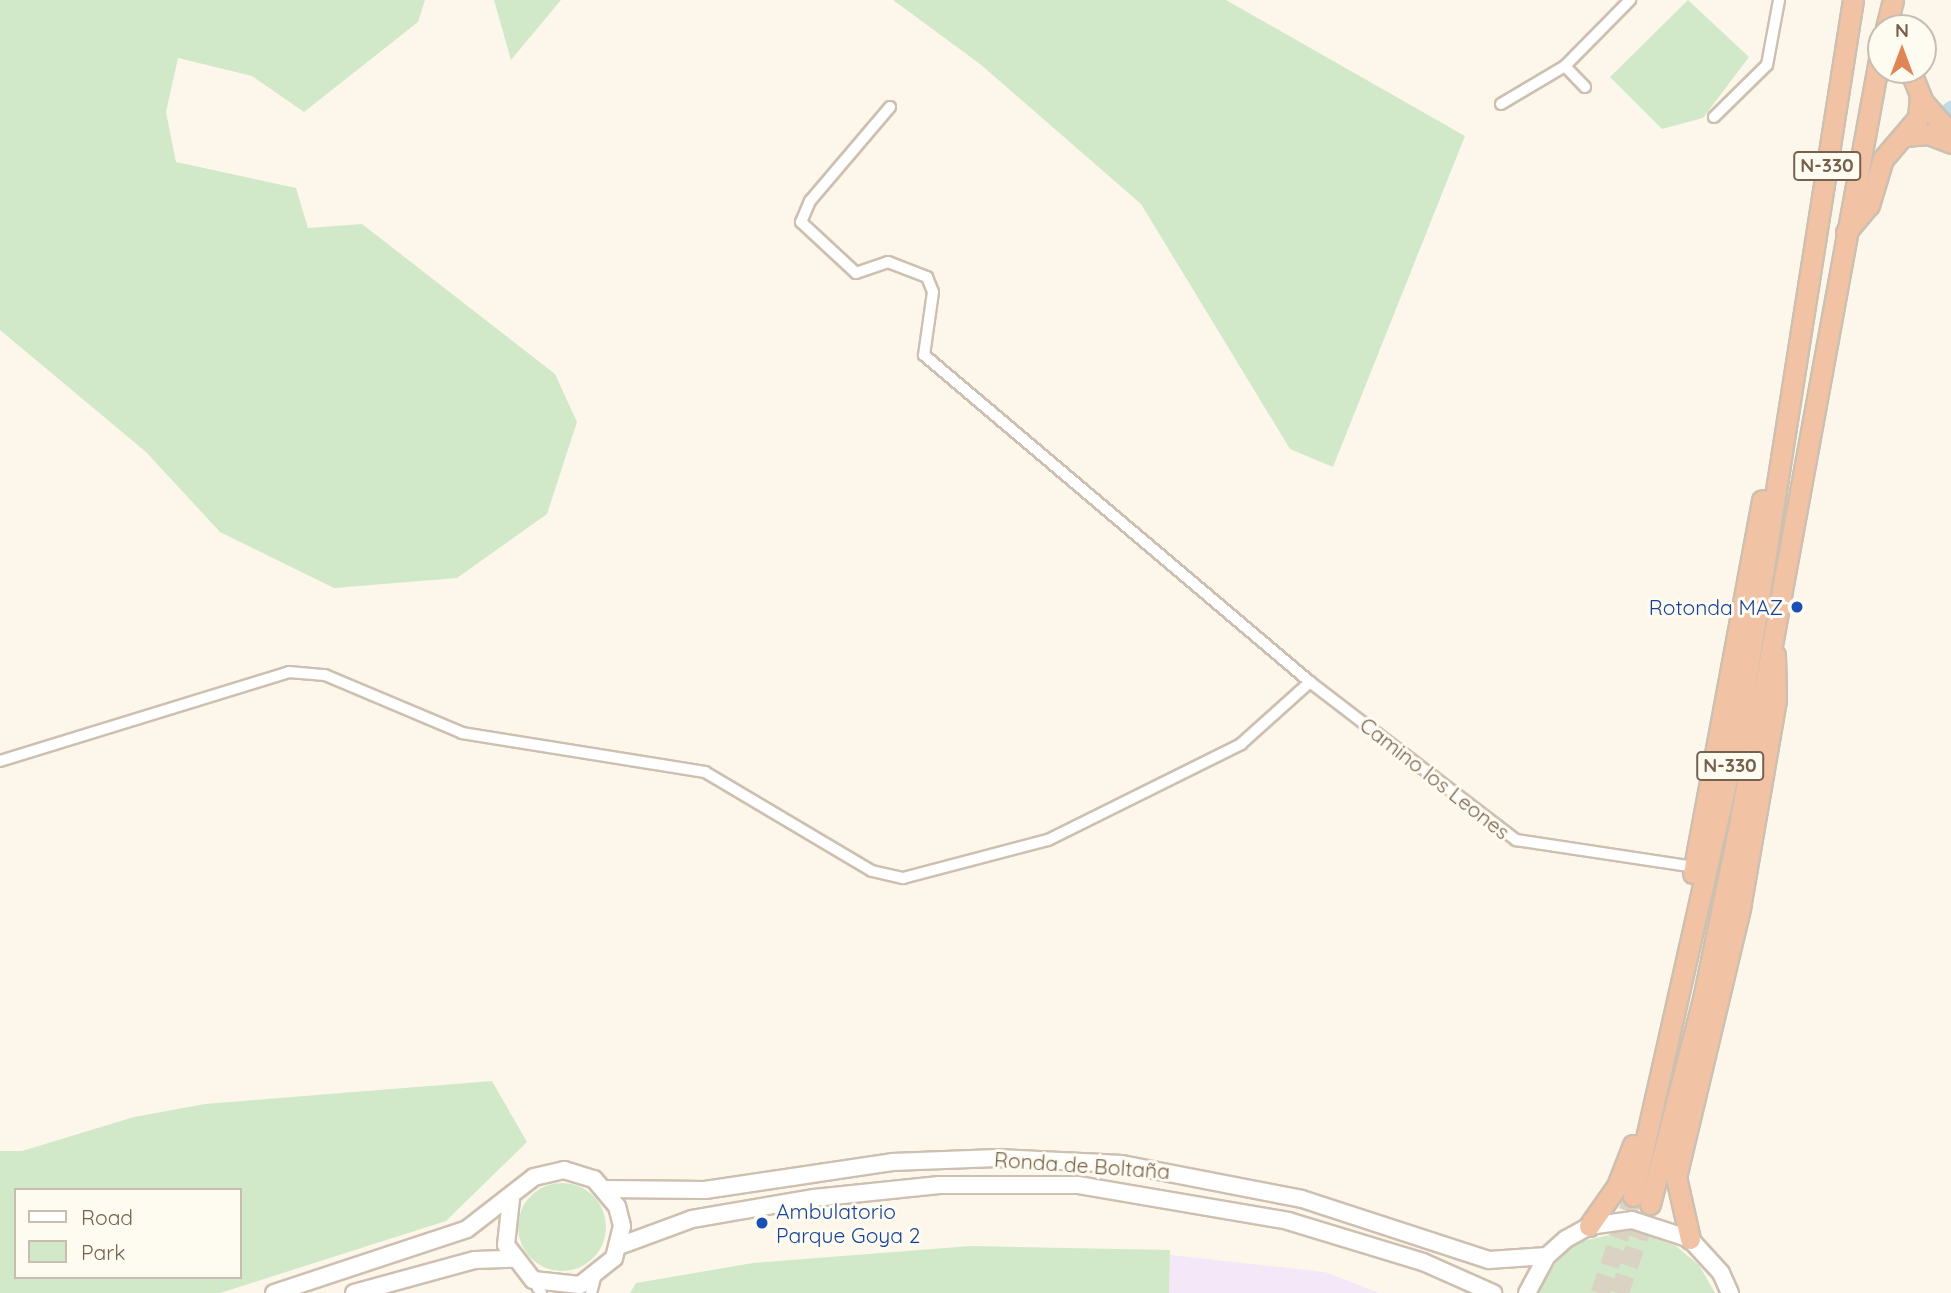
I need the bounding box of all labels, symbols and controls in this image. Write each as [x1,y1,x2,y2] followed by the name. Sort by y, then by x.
[1867,14,1937,84] north arrow
[1895,18,1909,42] text: N
[1792,150,1862,182] road number: N-330
[1649,594,1783,620] place label: Rotonda MAZ
[1789,599,1805,615] marker: Rotonda MAZ
[1355,712,1515,844] street label: Camino los Leones
[1695,750,1765,782] road number: N-330
[993,1146,1171,1184] street label: Ronda de Boltaña
[14,1188,242,1279] legend
[776,1198,920,1248] place label: Ambulatorio Parque Goya 2
[81,1204,133,1230] text: Road
[754,1215,770,1231] marker: Ambulatorio Parque Goya 2
[81,1239,125,1265] text: Park

